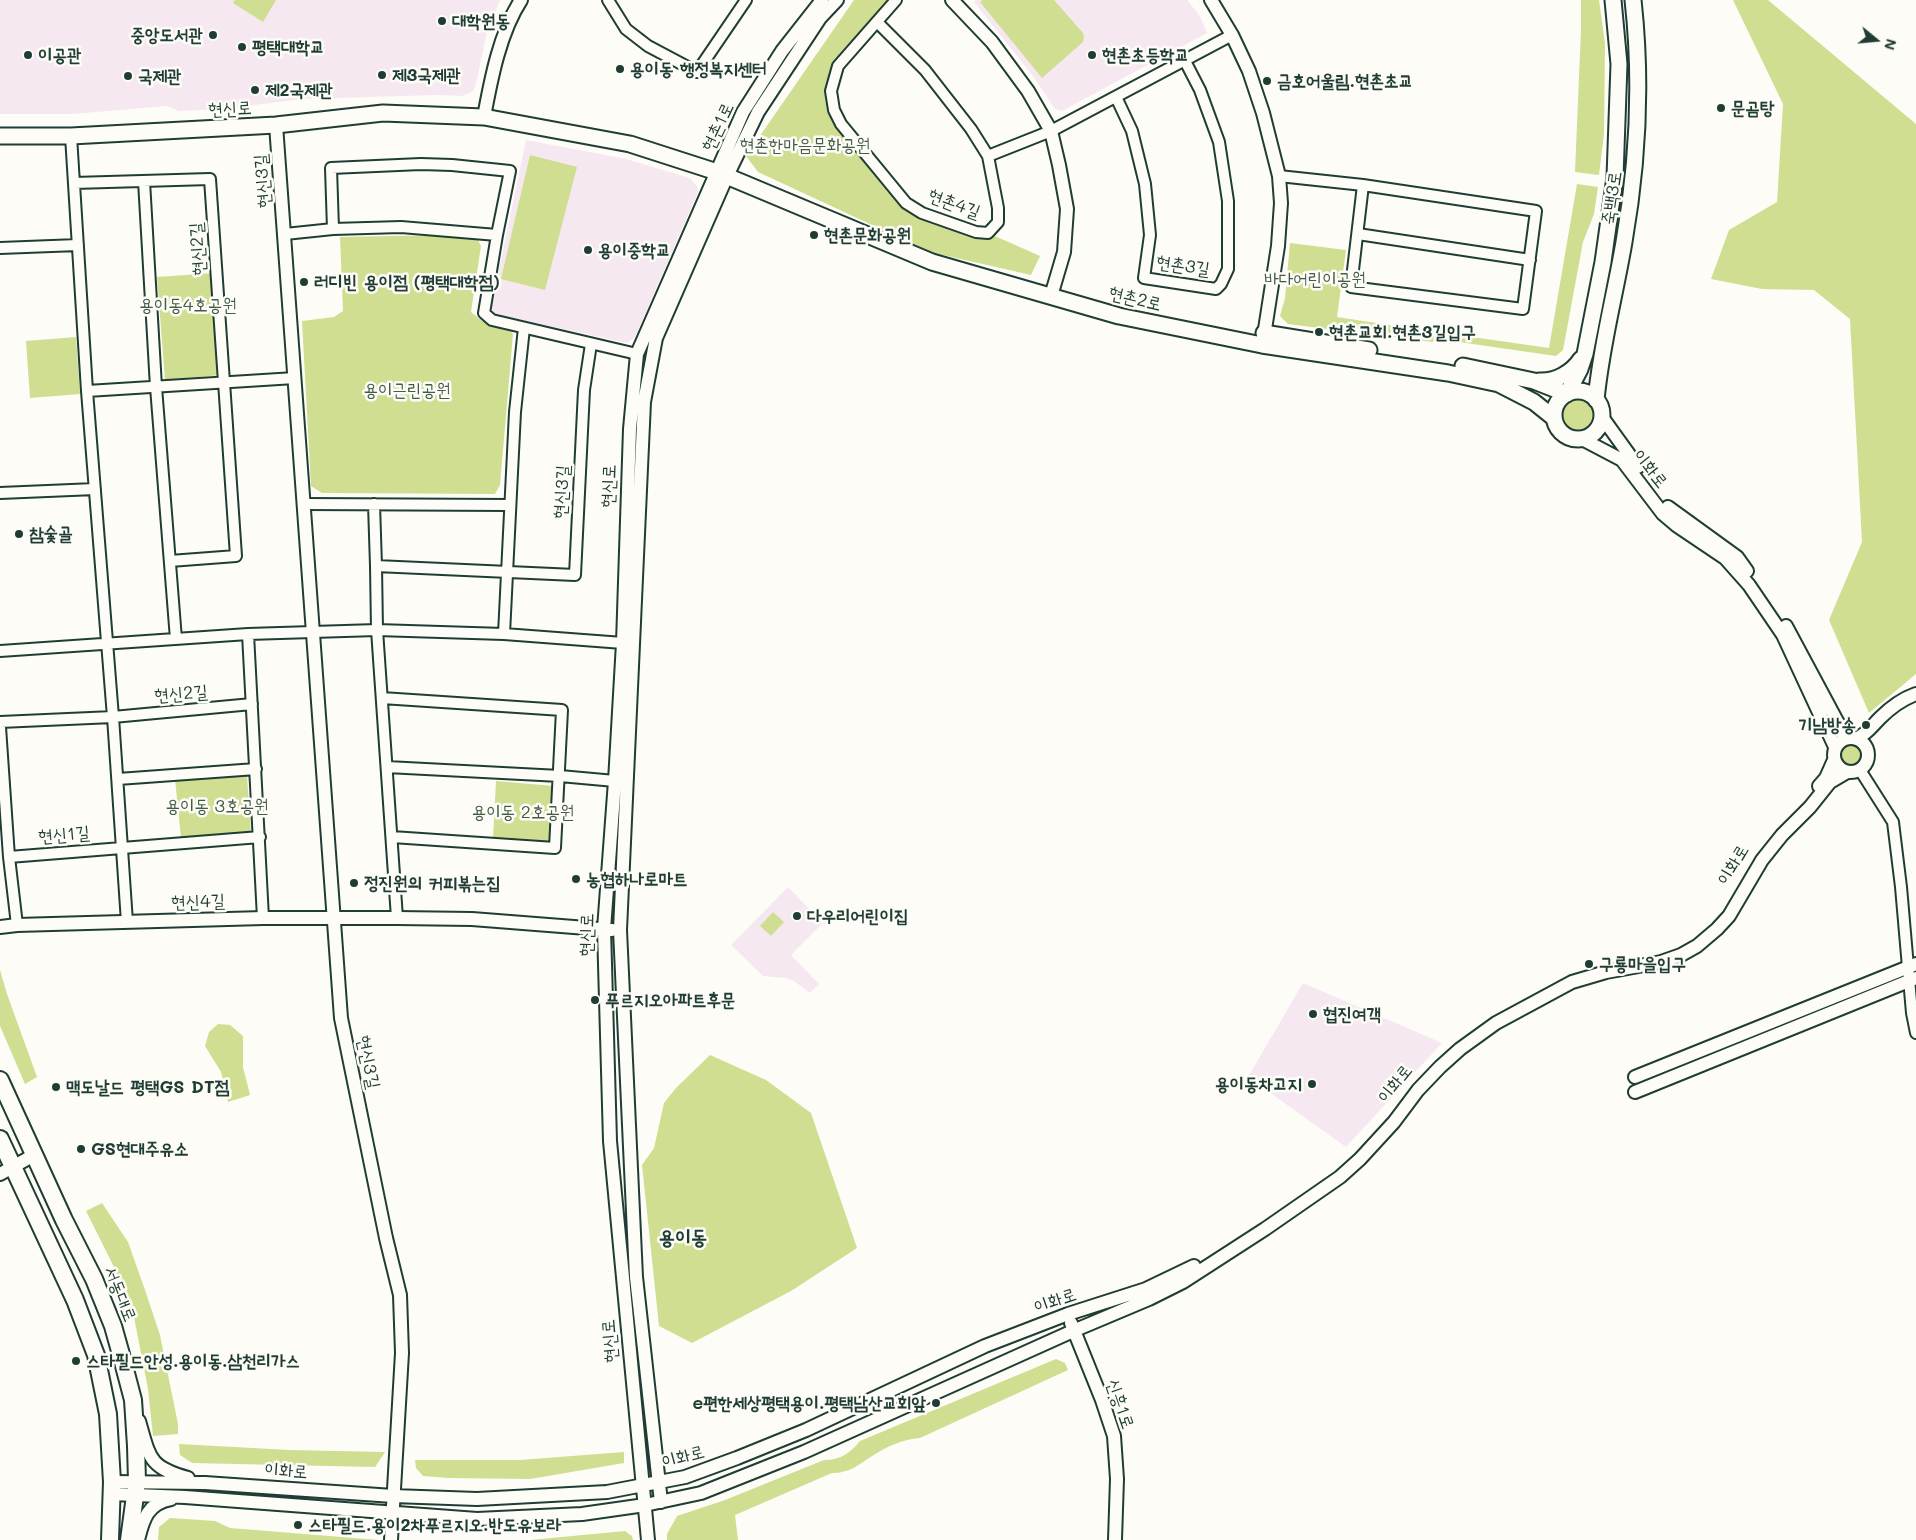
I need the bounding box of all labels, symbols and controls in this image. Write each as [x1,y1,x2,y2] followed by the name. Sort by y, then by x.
[452,10,510,32] place label: 대학원동
[436,15,448,27] marker: 대학원동
[1851,15,1901,65] north arrow
[131,24,203,46] place label: 중앙도서관
[207,29,219,41] marker: 중앙도서관
[252,36,324,58] place label: 평택대학교
[1880,37,1901,52] text: N
[236,41,248,53] marker: 평택대학교
[38,44,81,66] place label: 이공관
[1102,44,1189,66] place label: 현촌초등학교
[22,49,34,61] marker: 이공관
[1086,49,1098,61] marker: 현촌초등학교
[630,58,767,80] place label: 용이동 행정복지센터
[614,63,626,75] marker: 용이동 행정복지센터
[392,64,461,86] place label: 제3국제관
[138,65,181,87] place label: 국제관
[376,69,388,81] marker: 제3국제관
[122,70,134,82] marker: 국제관
[1277,70,1413,92] place label: 금호어울림.현촌초교
[1261,75,1273,87] marker: 금호어울림.현촌초교
[265,79,333,101] place label: 제2국제관
[249,84,261,96] marker: 제2국제관
[208,97,252,121] street label: 현신로
[1731,97,1774,119] place label: 문곰탕
[697,99,739,155] street label: 현촌1로
[1715,102,1727,114] marker: 문곰탕
[740,134,870,156] park label: 현촌한마음문화공원
[250,153,276,209] street label: 현신3길
[1598,170,1626,226] street label: 죽백3로
[925,185,983,223] street label: 현촌4길
[185,222,211,276] street label: 현신2길
[824,224,911,246] place label: 현촌문화공원
[808,229,820,241] marker: 현촌문화공원
[598,239,670,261] place label: 용이중학교
[582,244,594,256] marker: 용이중학교
[1155,252,1211,280] street label: 현촌3길
[1264,268,1366,290] park label: 바다어린이공원
[314,271,500,293] place label: 러디빈 용이점 (평택대학점)
[298,276,310,288] marker: 러디빈 용이점 (평택대학점)
[1107,282,1163,316] street label: 현촌2로
[139,294,237,316] park label: 용이동4호공원
[1329,321,1476,343] place label: 현촌교회.현촌3길입구
[1313,326,1325,338] marker: 현촌교회.현촌3길입구
[364,379,450,401] park label: 용이근린공원
[1628,445,1672,493] street label: 이화로
[550,464,574,520] street label: 현신3길
[597,464,621,508] street label: 현신로
[29,523,72,545] place label: 참숯골
[13,528,25,540] marker: 참숯골
[153,681,209,707] street label: 현신2길
[1798,714,1856,736] place label: 기남방송
[1860,719,1872,731] marker: 기남방송
[165,795,269,817] park label: 용이동 3호공원
[472,801,574,823] park label: 용이동 2호공원
[37,822,91,848] street label: 현신1길
[1713,841,1753,889] street label: 이화로
[586,868,687,890] place label: 농협하나로마트
[364,872,501,894] place label: 정진원의 커피볶는집
[570,873,582,885] marker: 농협하나로마트
[348,877,360,889] marker: 정진원의 커피볶는집
[171,890,225,914] street label: 현신4길
[807,905,908,927] place label: 다우리어린이집
[791,910,803,922] marker: 다우리어린이집
[576,913,598,957] street label: 현신로
[1599,953,1686,975] place label: 구룡마을입구
[1583,958,1595,970] marker: 구룡마을입구
[605,989,735,1011] place label: 푸르지오아파트후문
[589,994,601,1006] marker: 푸르지오아파트후문
[1323,1003,1381,1025] place label: 협진여객
[1307,1008,1319,1020] marker: 협진여객
[352,1033,384,1091] street label: 현신3길
[1373,1060,1417,1108] street label: 이화로
[1215,1073,1302,1095] place label: 용이동차고지
[66,1076,229,1098] place label: 맥도날드 평택GS DT점
[1306,1078,1318,1090] marker: 용이동차고지
[50,1081,62,1093] marker: 맥도날드 평택GS DT점
[91,1138,189,1160] place label: GS현대주유소
[75,1143,87,1155] marker: GS현대주유소
[659,1226,707,1250] district label: 용이동
[99,1263,141,1325] street label: 서동대로
[1031,1284,1079,1318] street label: 이화로
[597,1318,623,1364] street label: 현신로
[86,1350,300,1372] place label: 스타필드안성.용이동.삼천리가스
[70,1355,82,1367] marker: 스타필드안성.용이동.삼천리가스
[1101,1376,1139,1432] street label: 신흥1로
[692,1392,926,1414] place label: e편한세상평택용이.평택남산교회앞
[930,1397,942,1409] marker: e편한세상평택용이.평택남산교회앞
[659,1441,707,1473] street label: 이화로
[264,1459,308,1483] street label: 이화로
[308,1514,561,1536] place label: 스타필드.용이2차푸르지오.반도유보라
[292,1519,304,1531] marker: 스타필드.용이2차푸르지오.반도유보라

